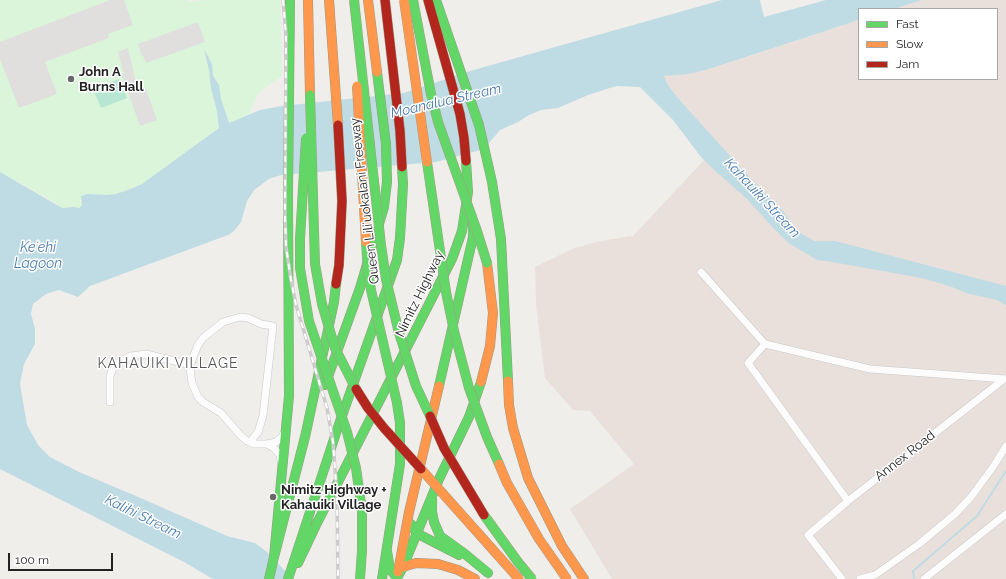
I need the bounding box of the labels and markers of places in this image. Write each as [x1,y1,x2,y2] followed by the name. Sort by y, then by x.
[79,64,144,95] place label: John A Burns Hall
[66,74,76,84] marker: John A Burns Hall
[281,482,387,513] place label: Nimitz Highway + Kahauiki Village
[268,492,278,502] marker: Nimitz Highway + Kahauiki Village

